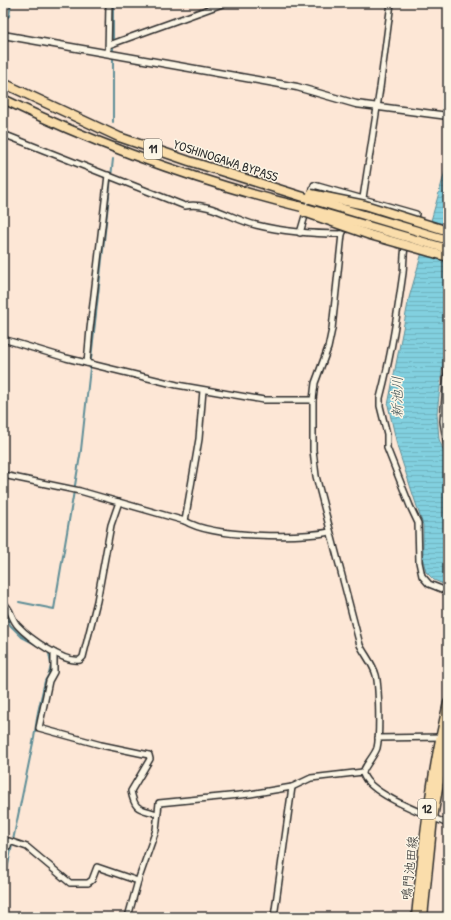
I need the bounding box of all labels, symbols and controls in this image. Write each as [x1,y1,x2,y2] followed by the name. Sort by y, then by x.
[171,135,281,185] street label: YOSHINOGAWA BYPASS
[144,139,162,159] road number: 11
[387,376,406,418] water label: 新池川
[418,799,436,819] road number: 12
[397,834,421,901] street label: 鳴門池田線

